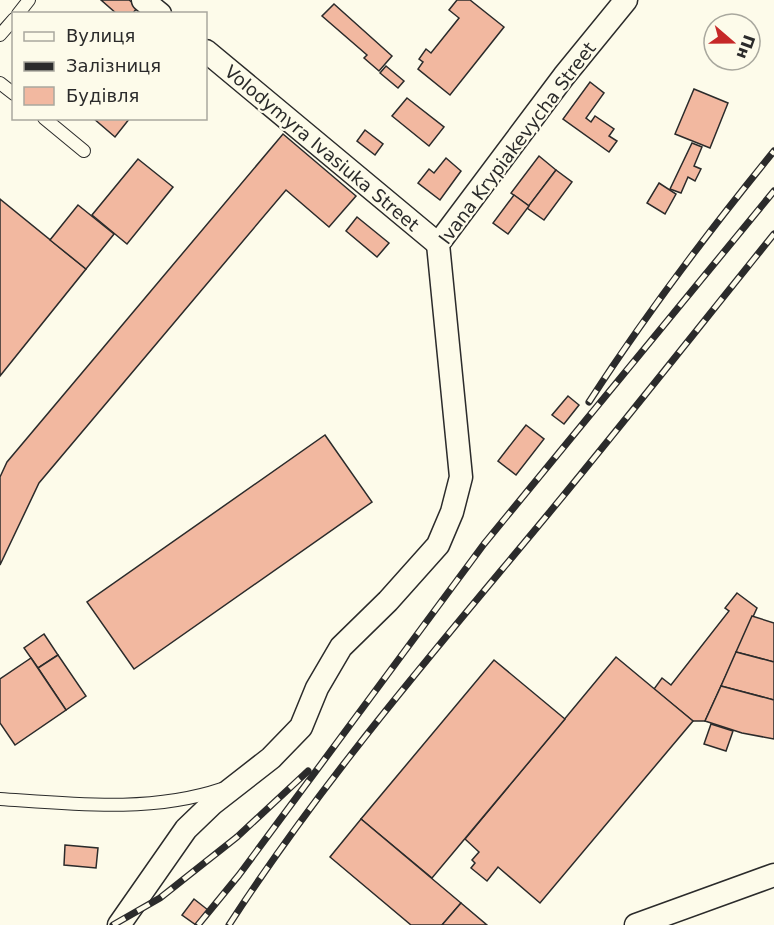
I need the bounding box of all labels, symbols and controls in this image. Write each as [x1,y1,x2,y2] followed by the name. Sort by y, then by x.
[12,12,207,120] legend
[702,12,762,72] north arrow
[66,25,135,46] text: Вулиця
[733,32,759,62] text: Пн
[434,38,600,248] street label: Ivana Krypiakevycha Street
[66,55,161,76] text: Залізниця
[221,61,423,235] street label: Volodymyra Ivasiuka Street
[66,85,139,106] text: Будівля

